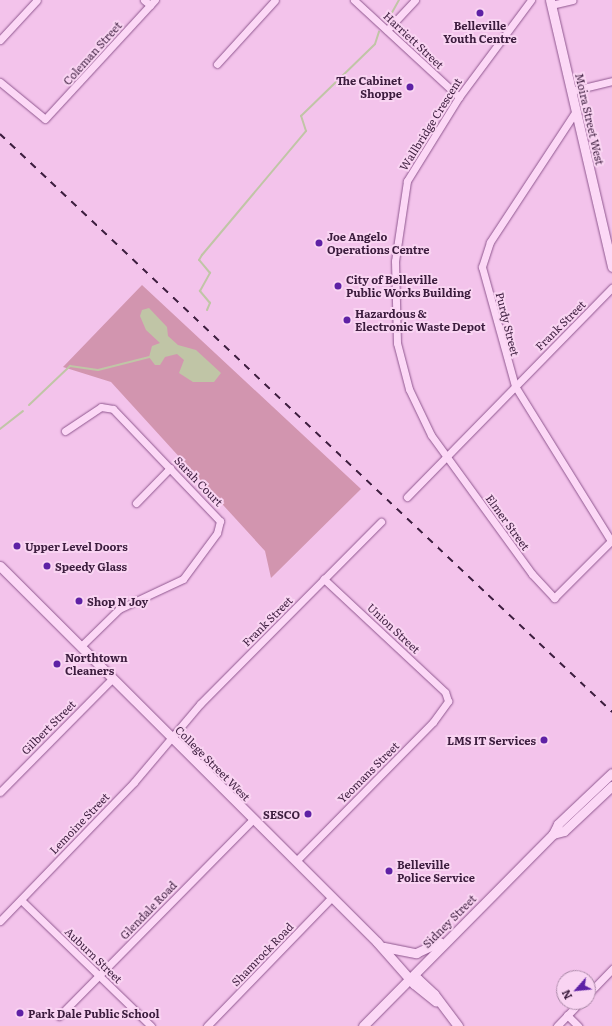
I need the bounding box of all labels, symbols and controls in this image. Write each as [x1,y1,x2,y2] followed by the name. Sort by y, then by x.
[475,8,485,18] marker: Belleville Youth Centre
[381,9,447,71] street label: Harriett Street
[60,19,124,87] street label: Coleman Street
[443,19,517,45] place label: Belleville Youth Centre
[573,72,607,166] street label: Moira Street West
[336,74,402,100] place label: The Cabinet Shoppe
[396,75,464,173] street label: Wallbridge Crescent
[405,82,415,92] marker: The Cabinet Shoppe
[327,230,430,256] place label: Joe Angelo Operations Centre
[314,238,324,248] marker: Joe Angelo Operations Centre
[346,273,471,299] place label: City of Belleville Public Works Building
[333,281,343,291] marker: City of Belleville Public Works Building
[494,291,522,357] street label: Purdy Street
[532,297,588,353] street label: Frank Street
[355,307,486,333] place label: Hazardous & Electronic Waste Depot
[342,315,352,325] marker: Hazardous & Electronic Waste Depot
[172,454,226,508] street label: Sarah Court
[483,492,533,552] street label: Elmer Street
[25,539,128,553] place label: Upper Level Doors
[12,541,22,551] marker: Upper Level Doors
[55,559,127,573] place label: Speedy Glass
[42,561,52,571] marker: Speedy Glass
[239,593,295,649] street label: Frank Street
[87,594,148,608] place label: Shop N Joy
[74,596,84,606] marker: Shop N Joy
[365,600,423,656] street label: Union Street
[65,651,128,677] place label: Northtown Cleaners
[52,659,62,669] marker: Northtown Cleaners
[18,697,78,757] street label: Gilbert Street
[173,723,253,803] street label: College Street West
[447,733,536,747] place label: LMS IT Services
[539,735,549,745] marker: LMS IT Services
[335,739,401,805] street label: Yeomans Street
[46,790,112,856] street label: Lemoine Street
[263,807,300,821] place label: SESCO
[303,809,313,819] marker: SESCO
[397,858,475,884] place label: Belleville Police Service
[384,866,394,876] marker: Belleville Police Service
[117,878,179,942] street label: Glendale Road
[420,892,478,950] street label: Sidney Street
[229,920,295,988] street label: Shamrock Road
[63,924,125,986] street label: Auburn Street
[556,970,596,1010] north arrow
[557,987,575,1003] text: N
[28,1006,159,1020] place label: Park Dale Public School
[15,1008,25,1018] marker: Park Dale Public School

